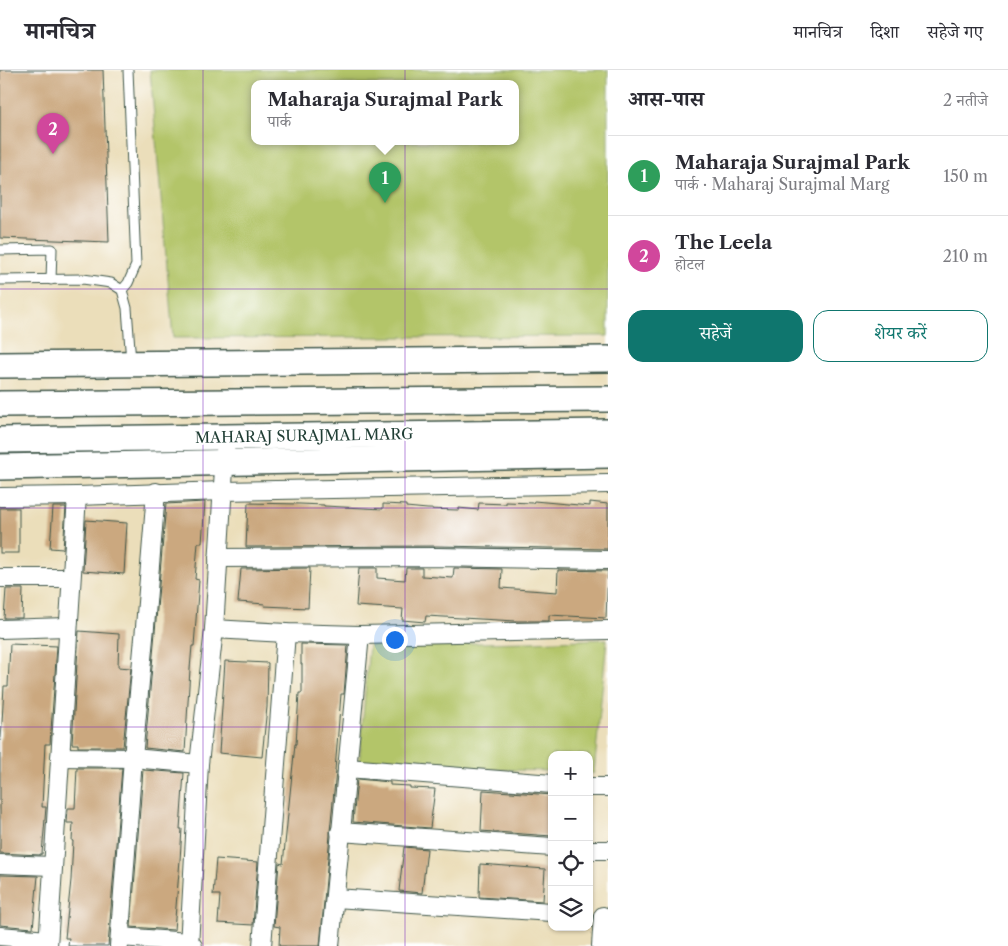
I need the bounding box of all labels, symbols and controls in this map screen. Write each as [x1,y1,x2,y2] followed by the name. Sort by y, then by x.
[25,16,95,45] text: मानचित्र
[794,21,842,43] text: मानचित्र
[870,21,899,43] text: दिशा
[927,21,983,43] text: सहेजे गए
[251,80,519,145] popup
[628,86,704,111] text: आस-पास
[268,88,502,111] text: Maharaja Surajmal Park
[943,90,988,110] text: 2 नतीजे
[268,111,291,131] text: पार्क
[37,113,69,154] pin: 2
[675,151,910,174] text: Maharaja Surajmal Park
[369,162,401,203] pin: 1
[640,166,648,186] text: 1
[943,166,988,186] text: 150 m
[675,174,889,194] text: पार्क · Maharaj Surajmal Marg
[675,231,772,254] text: The Leela
[639,246,649,266] text: 2
[943,246,988,266] text: 210 m
[675,254,704,274] text: होटल
[628,310,803,362] button: सहेजें
[813,310,988,362] button: शेयर करें
[195,424,413,447] street label: MAHARAJ SURAJMAL MARG
[382,627,408,653] your location
[548,751,593,931] map controls
[548,751,593,796] button: +
[548,796,593,841] button: −
[548,841,593,886] button: locate
[548,886,593,931] button: layers

